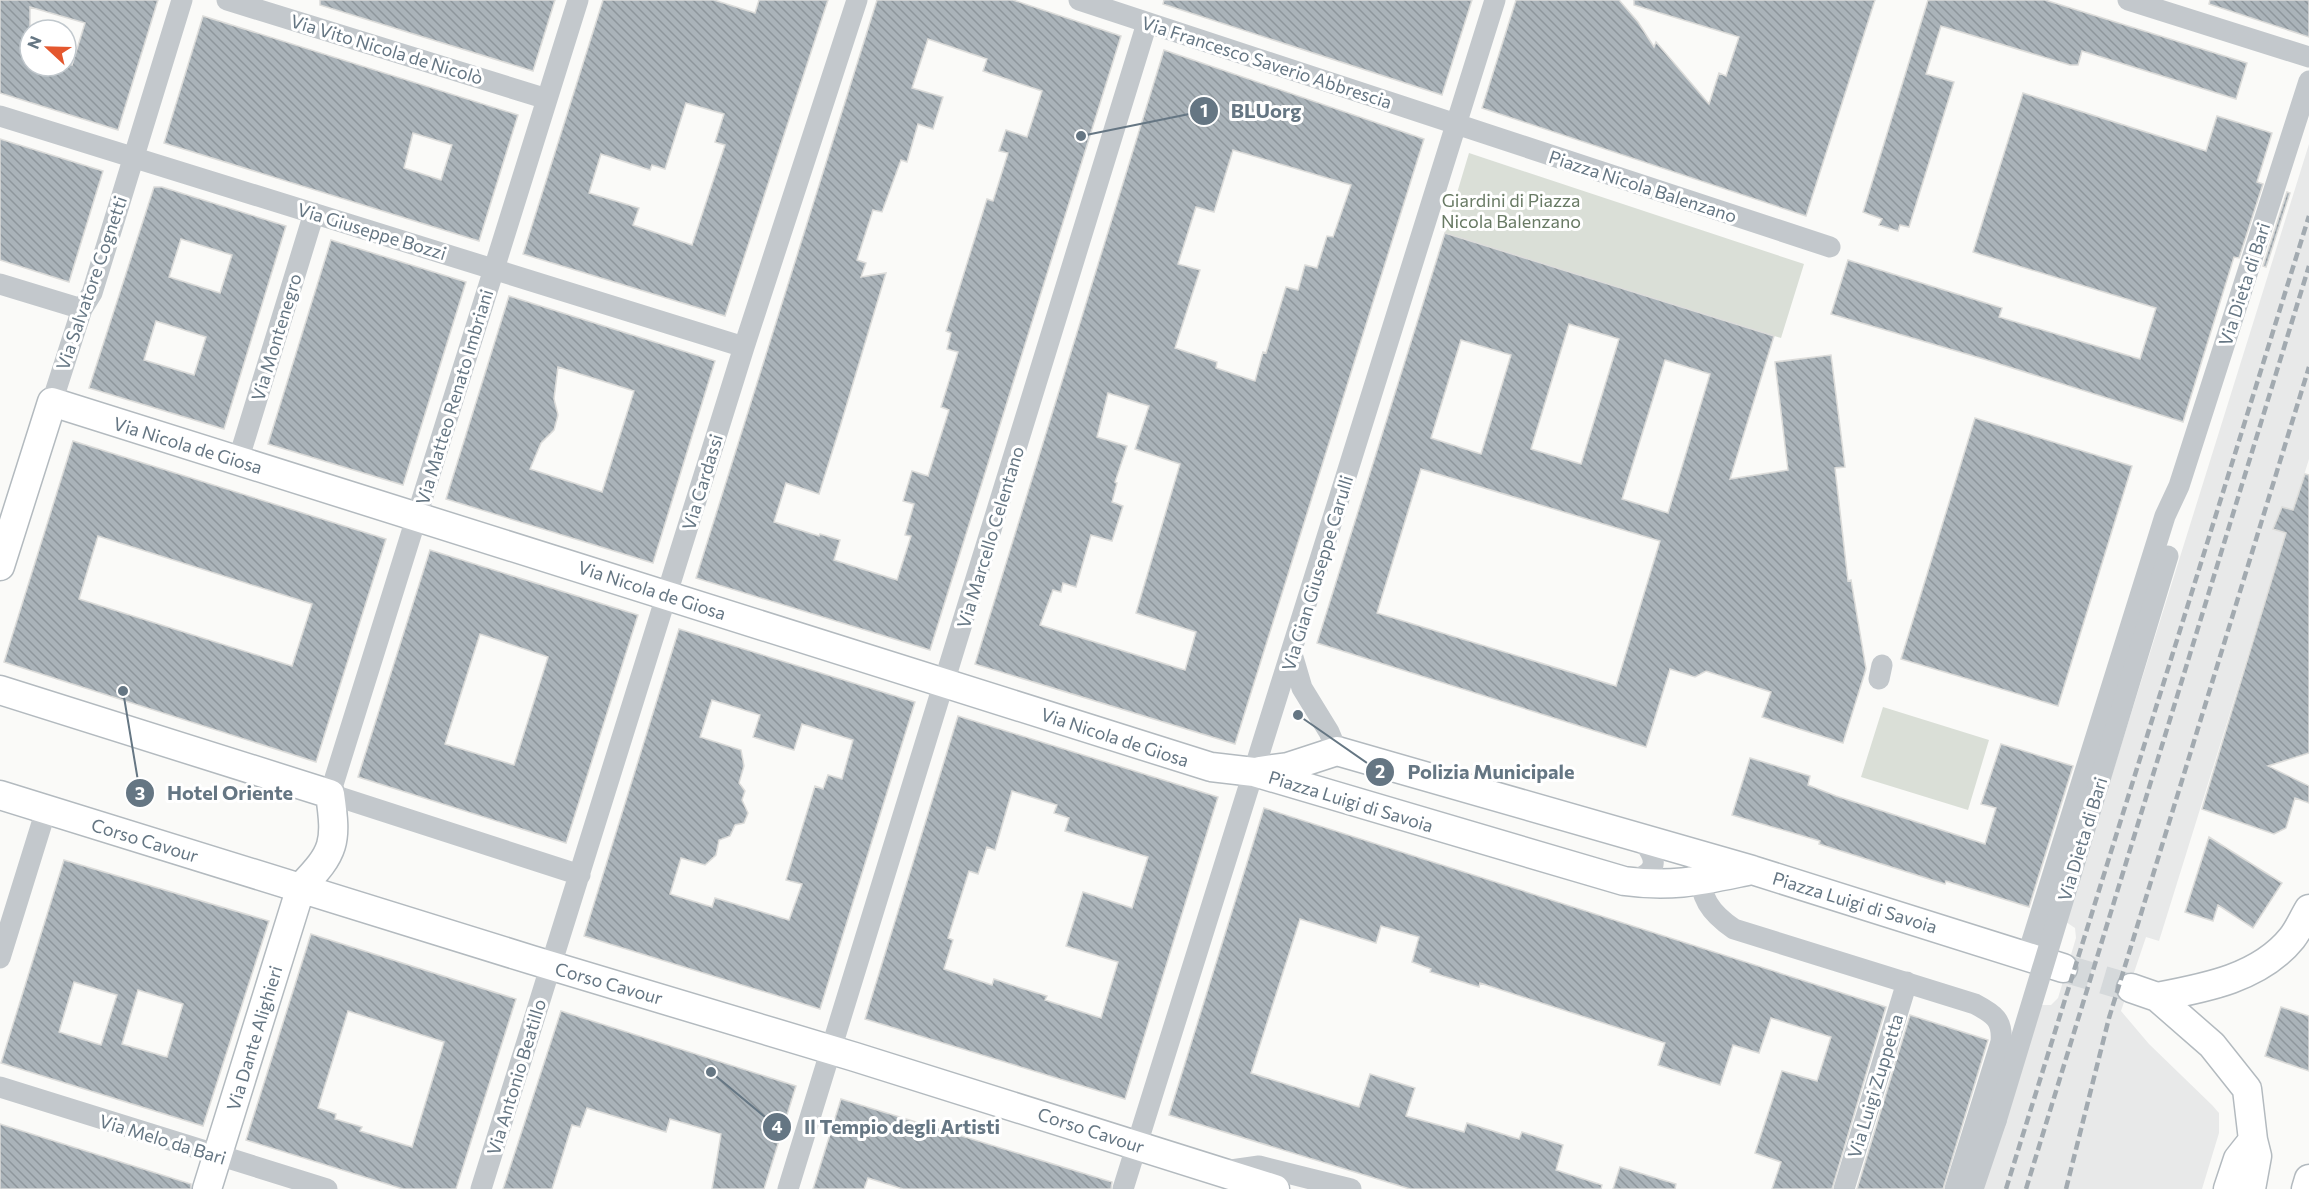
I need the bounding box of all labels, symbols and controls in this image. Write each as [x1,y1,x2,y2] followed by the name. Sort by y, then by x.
[288,9,486,89] street label: Via Vito Nicola de Nicolò
[1139,11,1395,113] street label: Via Francesco Saverio Abbrescia
[18,18,78,78] north arrow
[23,33,45,51] text: N
[1189,92,1314,130] callout: BLUorg
[1231,98,1301,122] text: BLUorg
[1200,99,1208,121] text: 1
[1546,145,1740,227] street label: Piazza Nicola Balenzano
[1441,189,1581,232] park label: Giardini di Piazza Nicola Balenzano
[51,193,131,373] street label: Via Salvatore Cognetti
[295,198,449,264] street label: Via Giuseppe Bozzi
[2214,219,2274,349] street label: Via Dieta di Bari
[246,271,306,403] street label: Via Montenegro
[411,287,497,507] street label: Via Matteo Renato Imbriani
[111,412,265,478] street label: Via Nicola de Giosa
[677,431,727,533] street label: Via Cardassi
[952,443,1028,631] street label: Via Marcello Celentano
[1277,473,1357,673] street label: Via Gian Giuseppe Carulli
[575,556,729,624] street label: Via Nicola de Giosa
[1038,703,1192,771] street label: Via Nicola de Giosa
[1365,753,1587,791] callout: Polizia Municipale
[1407,759,1575,783] text: Polizia Municipale
[1375,760,1385,782] text: 2
[1266,766,1436,836] street label: Piazza Luigi di Savoia
[125,774,305,812] callout: Hotel Oriente
[2053,774,2111,904] street label: Via Dieta di Bari
[167,780,293,804] text: Hotel Oriente
[135,782,145,804] text: 3
[89,813,201,867] street label: Corso Cavour
[1770,867,1940,937] street label: Piazza Luigi di Savoia
[553,957,665,1009] street label: Corso Cavour
[221,963,287,1113] street label: Via Dante Alighieri
[482,996,550,1158] street label: Via Antonio Beatillo
[1843,1011,1907,1161] street label: Via Luigi Zuppetta
[1035,1102,1147,1158] street label: Corso Cavour
[762,1108,1012,1146] callout: Il Tempio degli Artisti
[97,1109,229,1169] street label: Via Melo da Bari
[804,1114,1000,1138] text: Il Tempio degli Artisti
[771,1115,783,1137] text: 4

